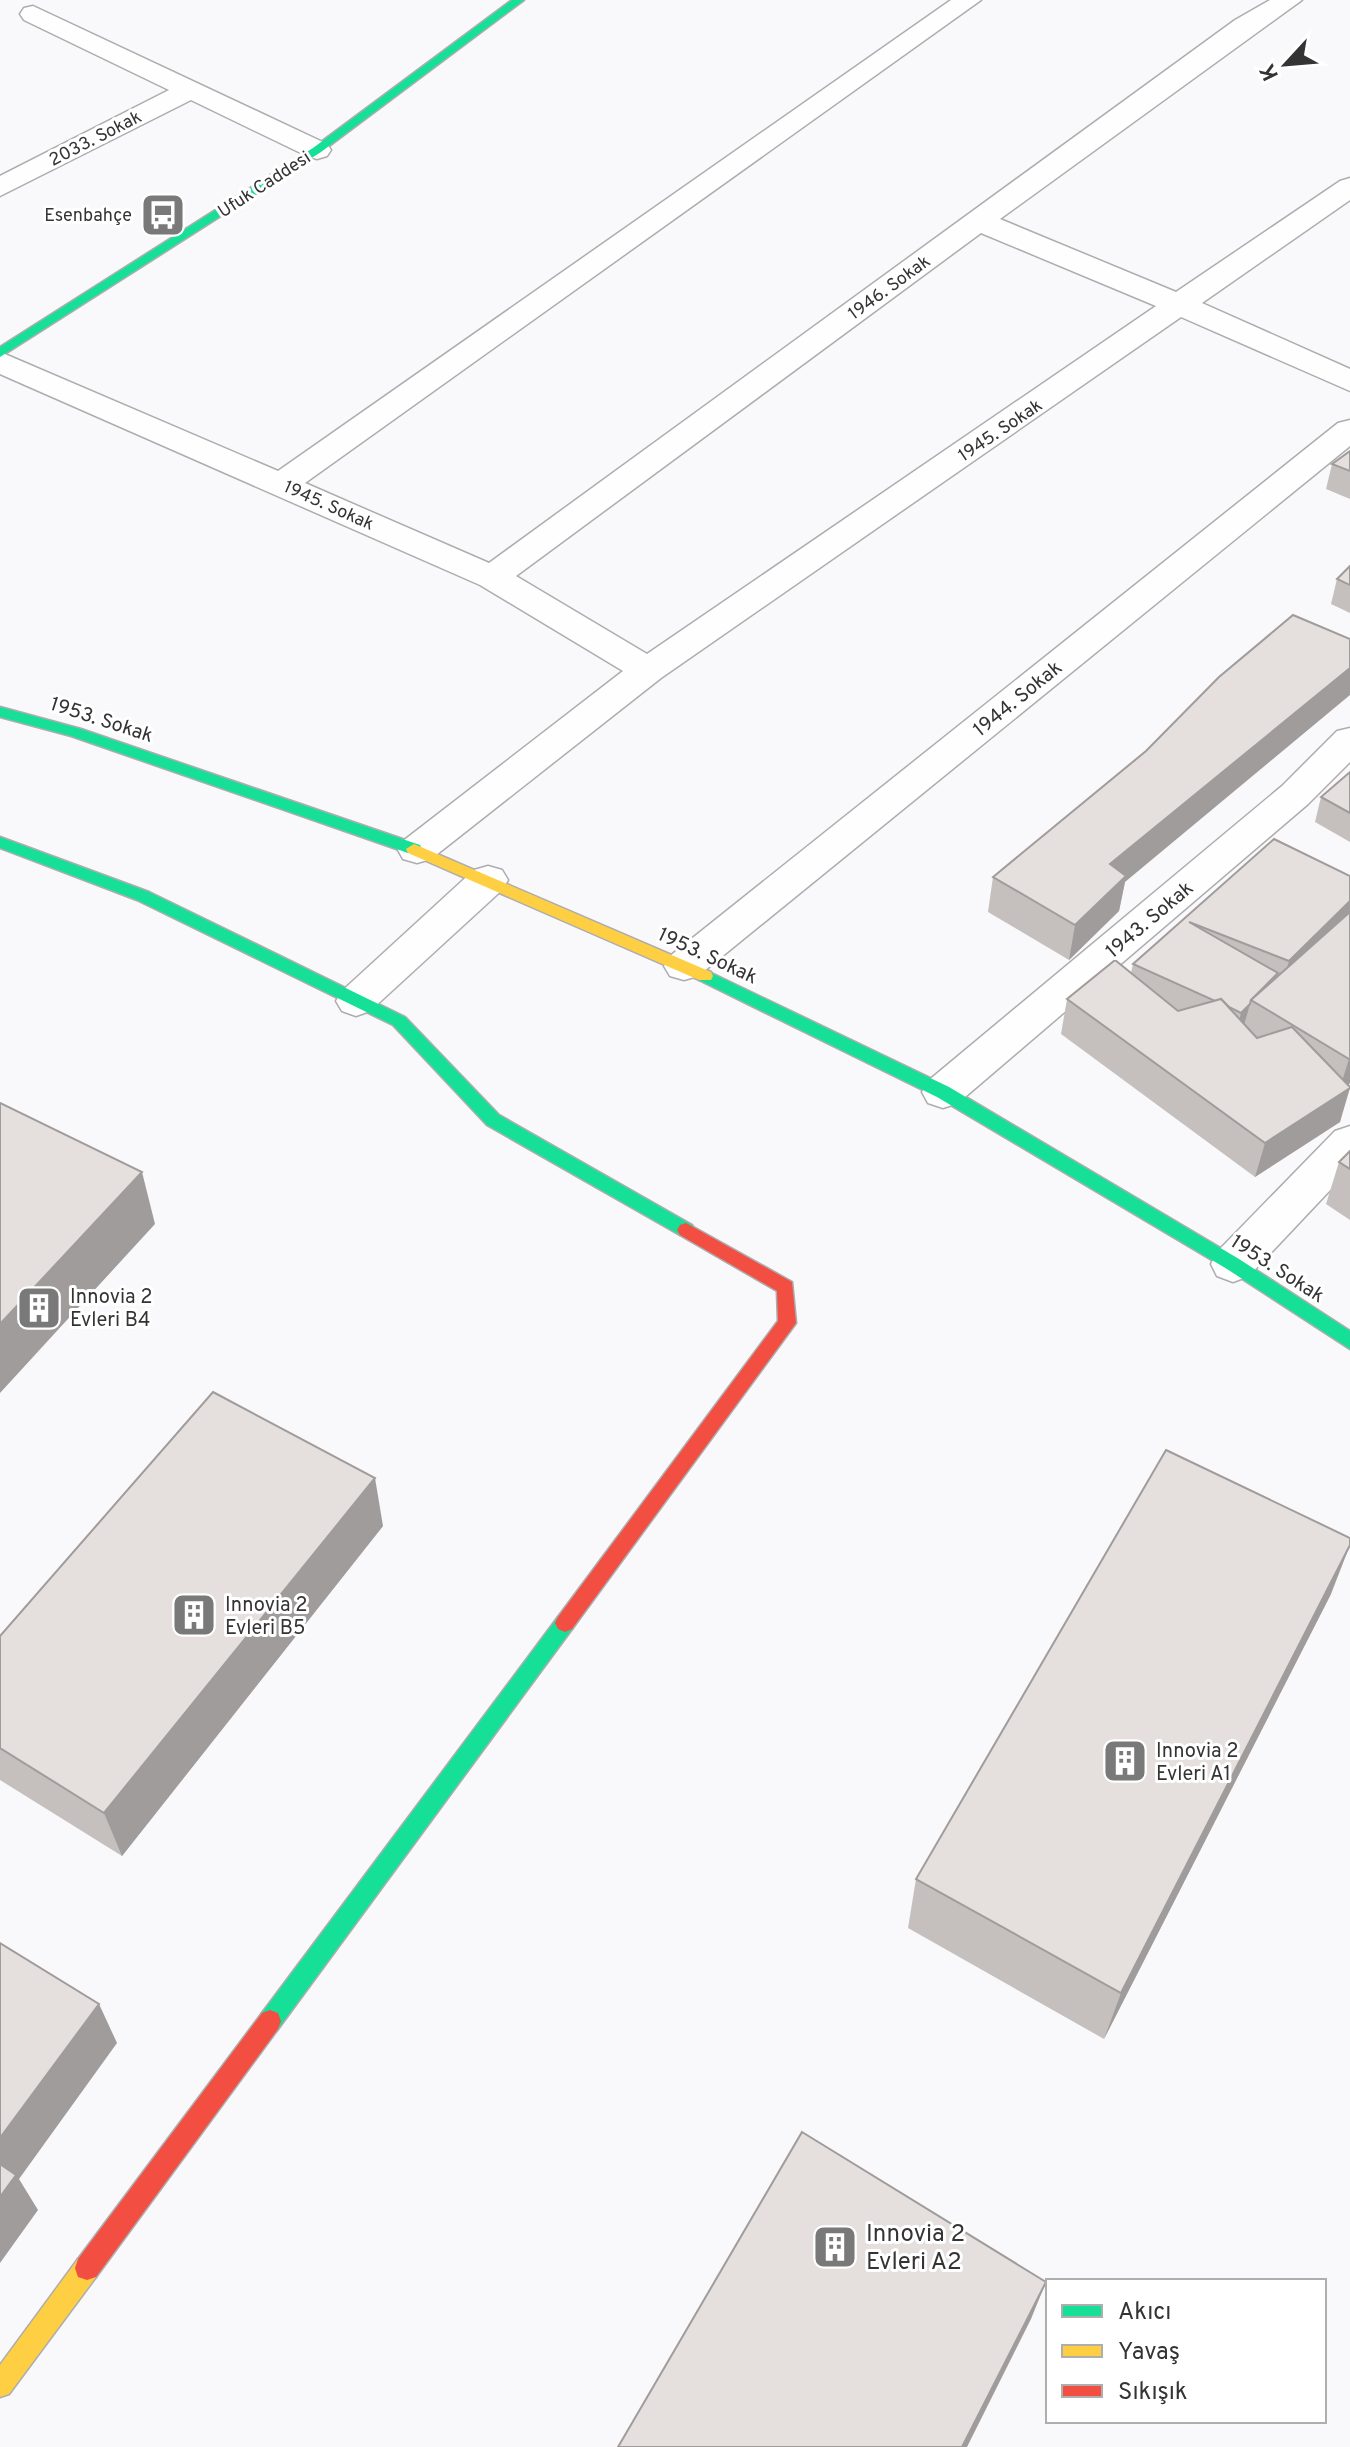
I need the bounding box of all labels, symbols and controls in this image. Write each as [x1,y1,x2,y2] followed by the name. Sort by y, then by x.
[1246,24,1326,104] north arrow
[1255,59,1286,85] text: K
[45,106,146,173] street label: 2033. Sokak
[214,147,316,224] street label: Ufuk Caddesi
[139,191,187,239] bus stop icon: Esenbahçe
[44,205,132,228] place label: Esenbahçe
[844,251,936,326] street label: 1946. Sokak
[954,395,1047,468] street label: 1945. Sokak
[280,476,377,537] street label: 1945. Sokak
[968,656,1068,743] street label: 1944. Sokak
[46,692,156,750] street label: 1953. Sokak
[1101,876,1200,965] street label: 1943. Sokak
[653,922,761,991] street label: 1953. Sokak
[1225,1230,1329,1310] street label: 1953. Sokak
[15,1284,63,1332] building icon: Innovia 2 Evleri B4
[70,1285,153,1334] place label: Innovia 2 Evleri B4
[170,1591,218,1639] building icon: Innovia 2 Evleri B5
[225,1593,308,1642] place label: Innovia 2 Evleri B5
[1101,1737,1149,1785] building icon: Innovia 2 Evleri A1
[1156,1739,1239,1788] place label: Innovia 2 Evleri A1
[866,2220,965,2278] place label: Innovia 2 Evleri A2
[811,2223,859,2271] building icon: Innovia 2 Evleri A2
[1046,2279,1326,2423] legend
[1118,2298,1171,2328] text: Akıcı
[1118,2338,1180,2368] text: Yavaş
[1118,2378,1188,2408] text: Sıkışık

